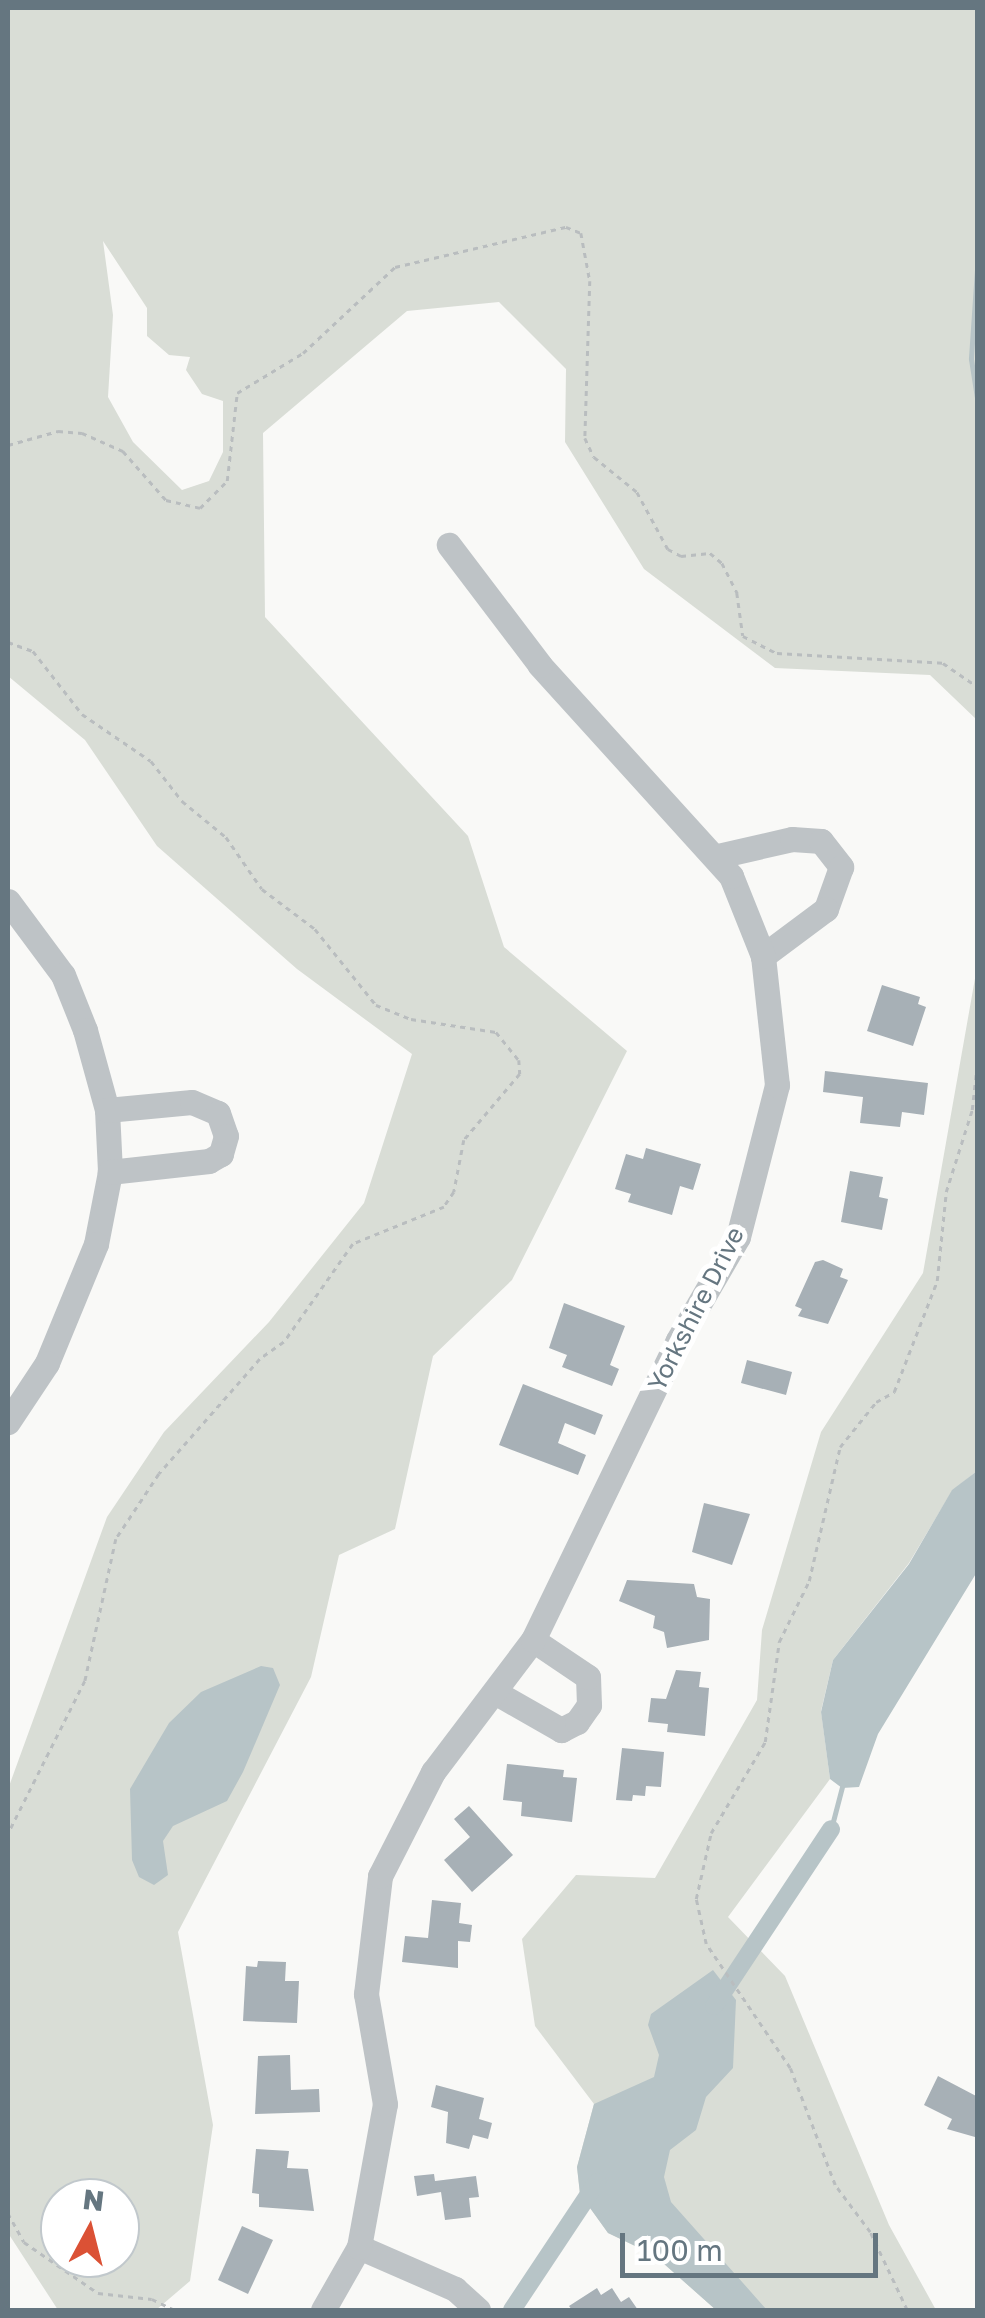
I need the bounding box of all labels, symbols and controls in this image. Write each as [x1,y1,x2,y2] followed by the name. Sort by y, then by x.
[642,1222,750,1396] street label: Yorkshire Drive
[40,2178,140,2278] north arrow
[81,2182,106,2217] text: N
[625,2213,882,2275] scale bar
[637,2232,723,2268] text: 100 m

